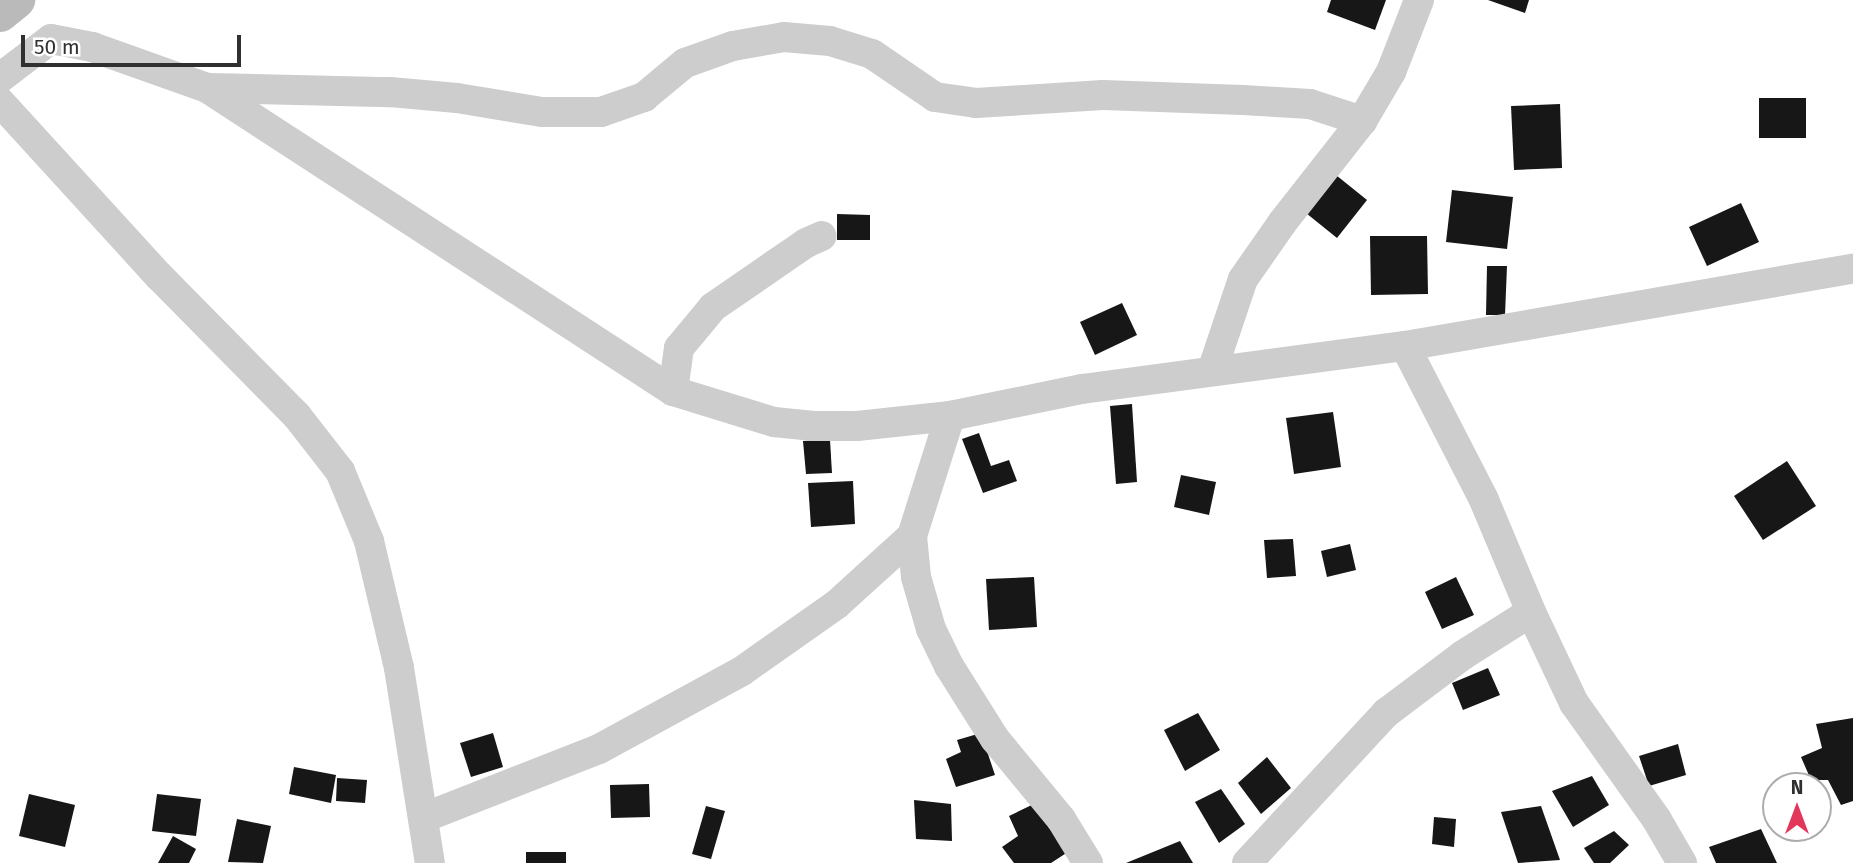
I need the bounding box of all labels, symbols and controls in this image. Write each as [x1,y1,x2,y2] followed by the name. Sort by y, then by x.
[24,21,245,65] scale bar
[34,34,80,60] text: 50 m
[1762,772,1832,842] north arrow
[1791,776,1803,799] text: N

